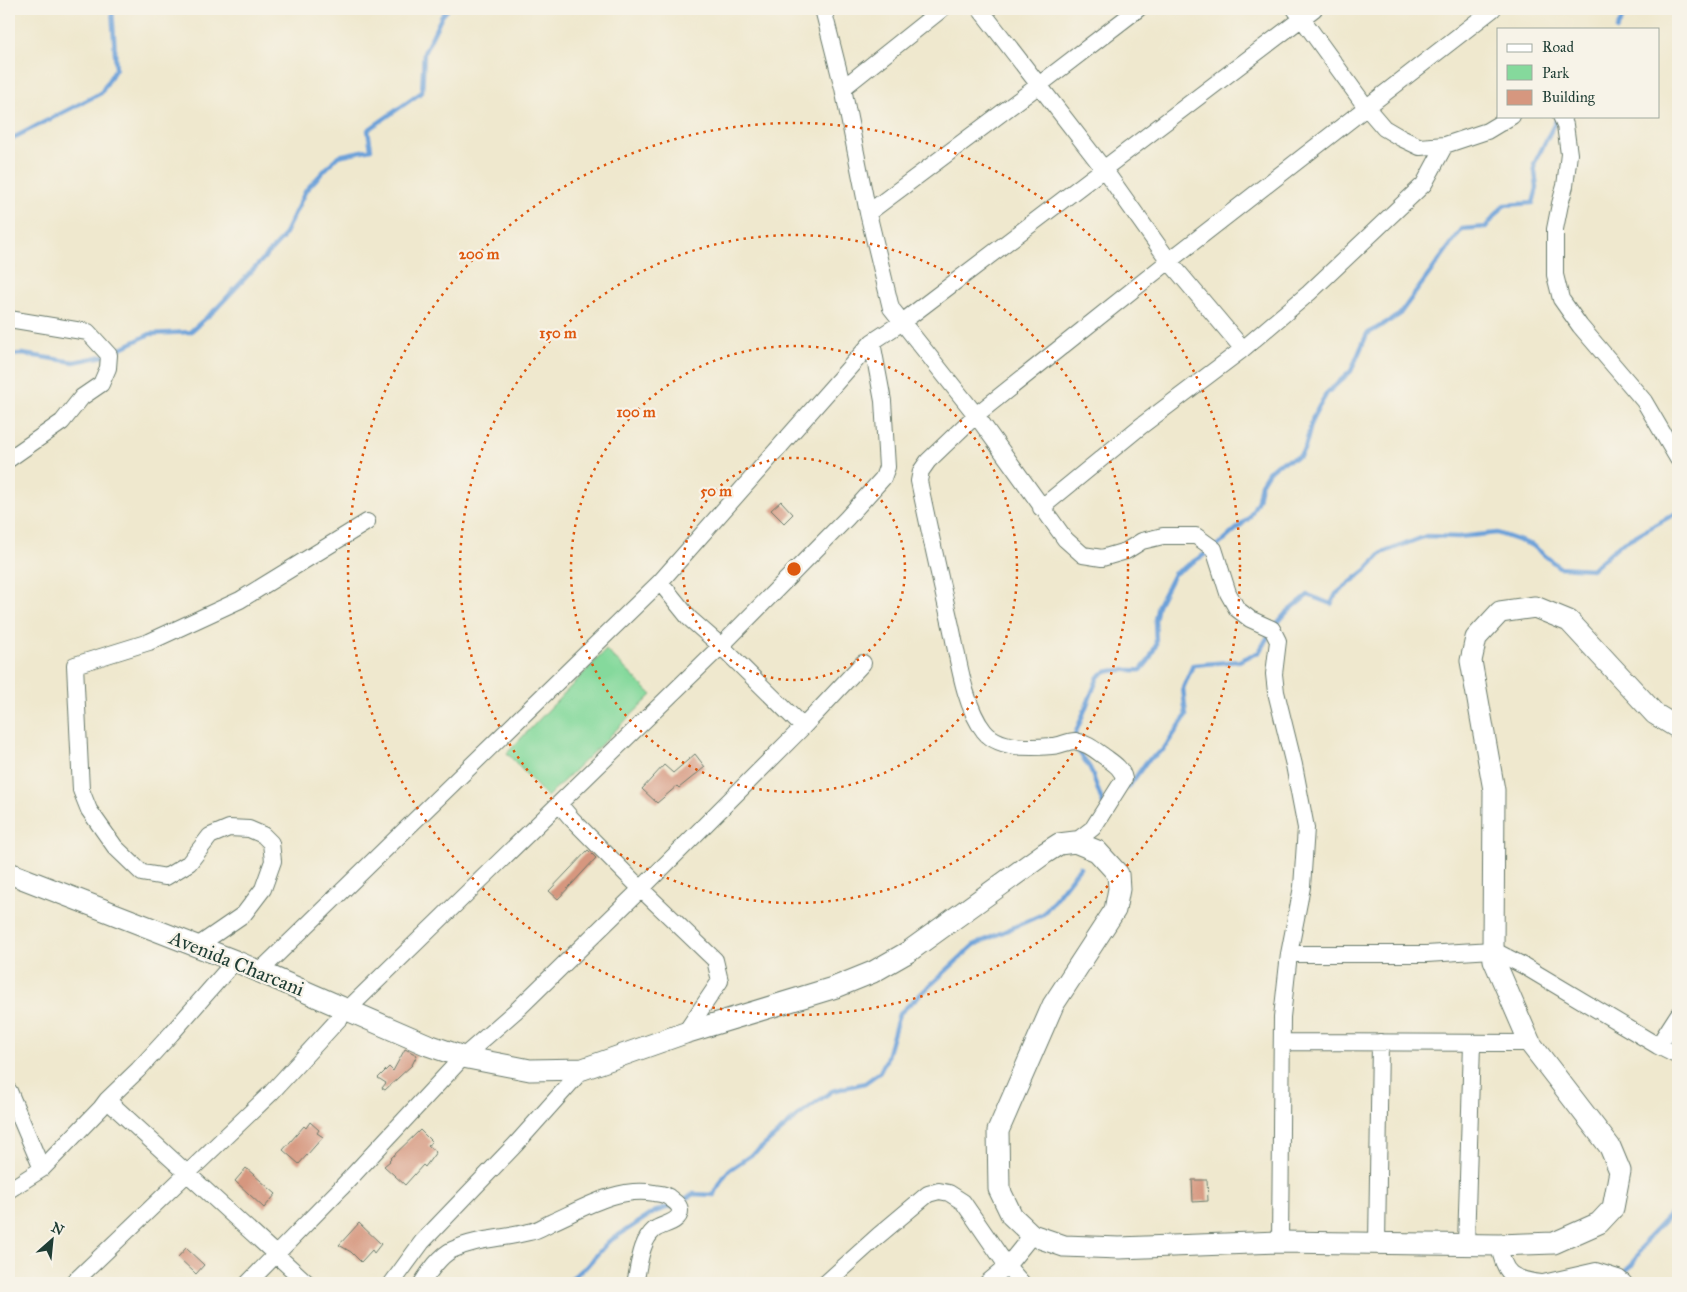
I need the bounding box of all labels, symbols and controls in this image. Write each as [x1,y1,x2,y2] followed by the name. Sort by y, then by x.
[1497,28,1660,118] legend
[1542,38,1574,56] text: Road
[1542,64,1569,82] text: Park
[1542,88,1596,106] text: Building
[459,245,500,263] text: 200 m
[539,324,577,342] text: 150 m
[616,403,656,421] text: 100 m
[700,482,732,500] text: 50 m
[785,560,803,578] centre of rings
[165,925,308,1001] street label: Avenida Charcani
[28,1214,78,1264] north arrow
[49,1219,67,1239] text: N

